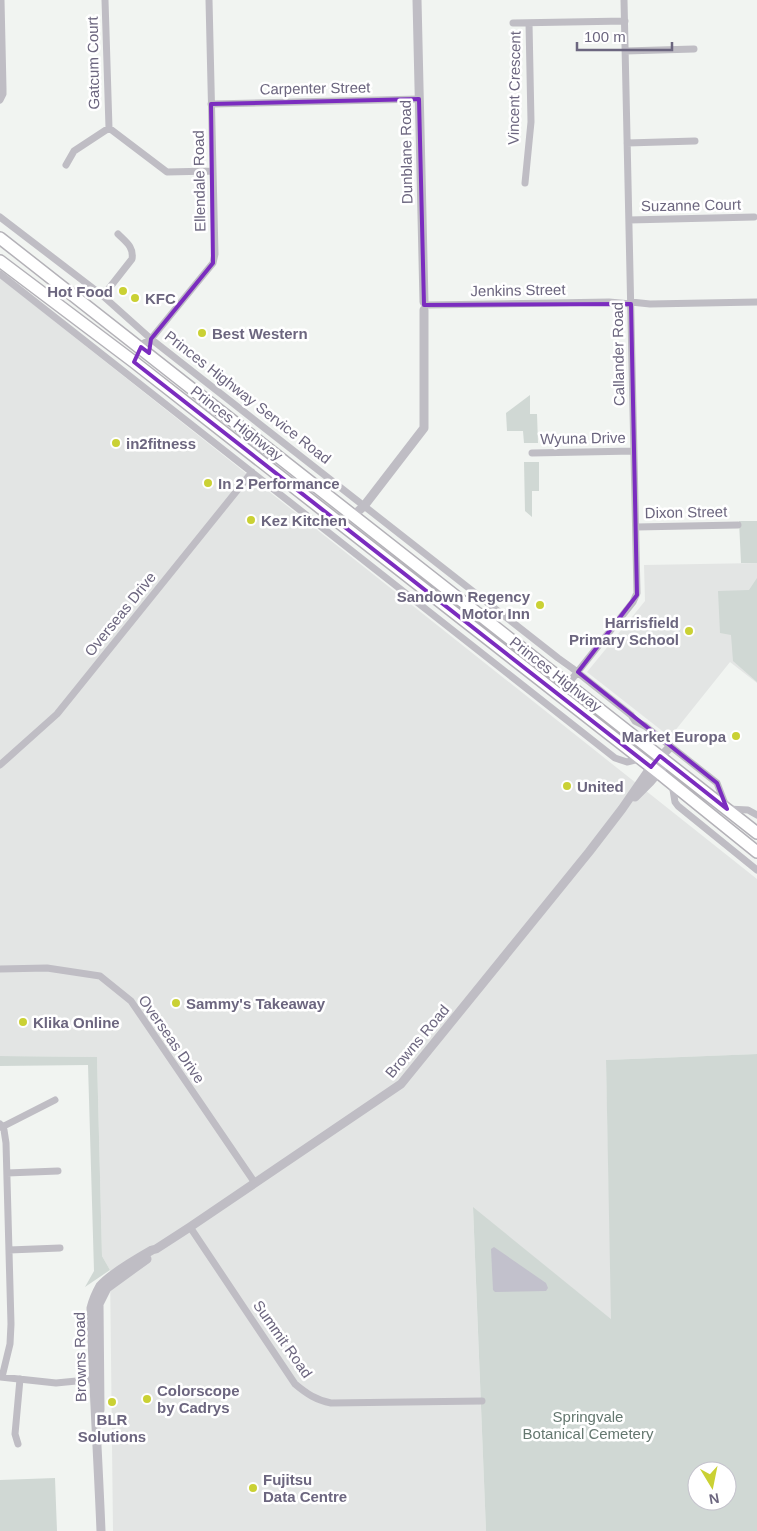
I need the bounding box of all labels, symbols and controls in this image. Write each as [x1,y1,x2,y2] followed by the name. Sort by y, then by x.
[84,15,102,110] street label: Gatcum Court
[577,20,672,52] scale bar
[584,28,626,45] text: 100 m
[505,30,524,145] street label: Vincent Crescent
[259,79,371,97] street label: Carpenter Street
[397,100,415,204] street label: Dunblane Road
[190,130,208,232] street label: Ellendale Road
[641,196,742,214] street label: Suzanne Court
[470,281,566,299] street label: Jenkins Street
[47,283,113,300] place label: Hot Food
[117,285,129,297] marker: Hot Food
[145,290,176,307] place label: KFC
[129,292,141,304] marker: KFC
[609,302,627,406] street label: Callander Road
[212,325,308,342] place label: Best Western
[161,327,335,467] street label: Princes Highway Service Road
[196,327,208,339] marker: Best Western
[187,382,287,464] street label: Princes Highway
[540,429,626,447] street label: Wyuna Drive
[126,435,196,452] place label: in2fitness
[110,437,122,449] marker: in2fitness
[218,475,340,492] place label: In 2 Performance
[202,477,214,489] marker: In 2 Performance
[645,503,728,521] street label: Dixon Street
[261,512,347,529] place label: Kez Kitchen
[245,514,257,526] marker: Kez Kitchen
[81,568,159,660] street label: Overseas Drive
[397,588,531,622] place label: Sandown Regency Motor Inn
[534,599,546,611] marker: Sandown Regency Motor Inn
[569,614,679,648] place label: Harrisfield Primary School
[683,625,695,637] marker: Harrisfield Primary School
[507,633,606,715] street label: Princes Highway
[622,728,727,745] place label: Market Europa
[730,730,742,742] marker: Market Europa
[577,778,624,795] place label: United
[561,780,573,792] marker: United
[135,992,209,1086] street label: Overseas Drive
[186,995,326,1012] place label: Sammy's Takeaway
[170,997,182,1009] marker: Sammy's Takeaway
[382,1001,452,1081] street label: Browns Road
[33,1014,120,1031] place label: Klika Online
[17,1016,29,1028] marker: Klika Online
[250,1297,316,1381] street label: Summit Road
[71,1312,89,1402] street label: Browns Road
[157,1382,240,1416] place label: Colorscope by Cadrys
[141,1393,153,1405] marker: Colorscope by Cadrys
[106,1396,118,1408] marker: BLR Solutions
[523,1408,654,1442] park label: Springvale Botanical Cemetery
[78,1411,146,1445] place label: BLR Solutions
[687,1461,737,1511] north arrow
[263,1471,347,1505] place label: Fujitsu Data Centre
[247,1482,259,1494] marker: Fujitsu Data Centre
[708,1490,721,1508] text: N

